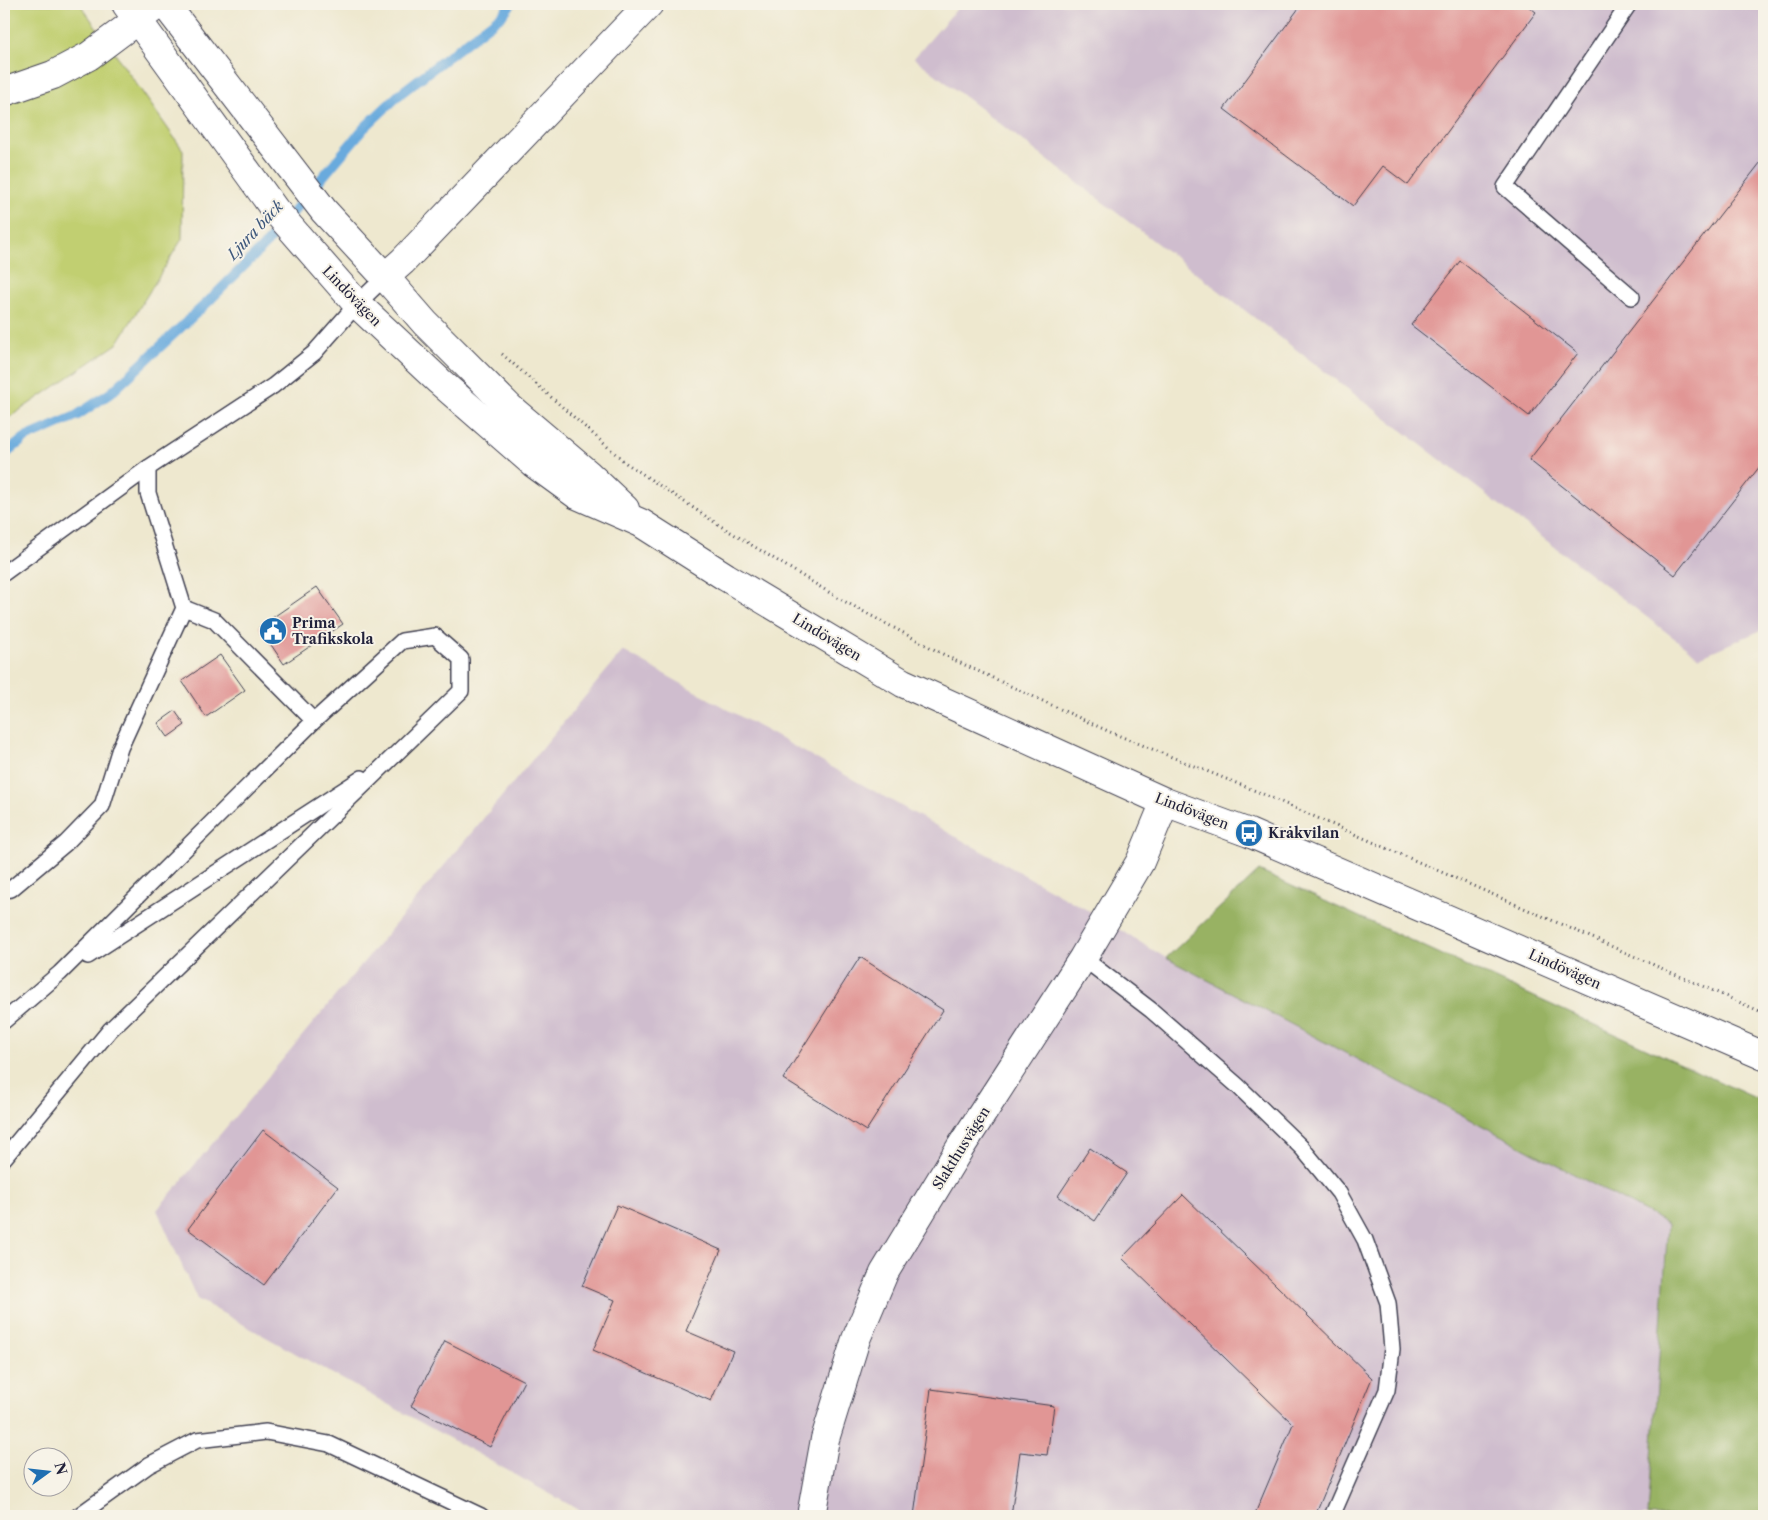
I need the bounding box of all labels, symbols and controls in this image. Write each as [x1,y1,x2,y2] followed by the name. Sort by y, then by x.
[222,196,287,264] water label: Ljura bäck
[319,262,386,330] street label: Lindövägen
[789,609,865,665] street label: Lindövägen
[292,614,375,648] place label: Prima Trafikskola
[258,616,288,646] public building icon: Prima Trafikskola
[1153,789,1232,833] street label: Lindövägen
[1234,818,1264,848] bus stop icon: Kråkvilan
[1268,824,1340,842] place label: Kråkvilan
[1526,945,1604,993] street label: Lindövägen
[928,1103,994,1193] street label: Slakthusvägen
[22,1448,72,1498] north arrow
[50,1460,71,1477] text: N

